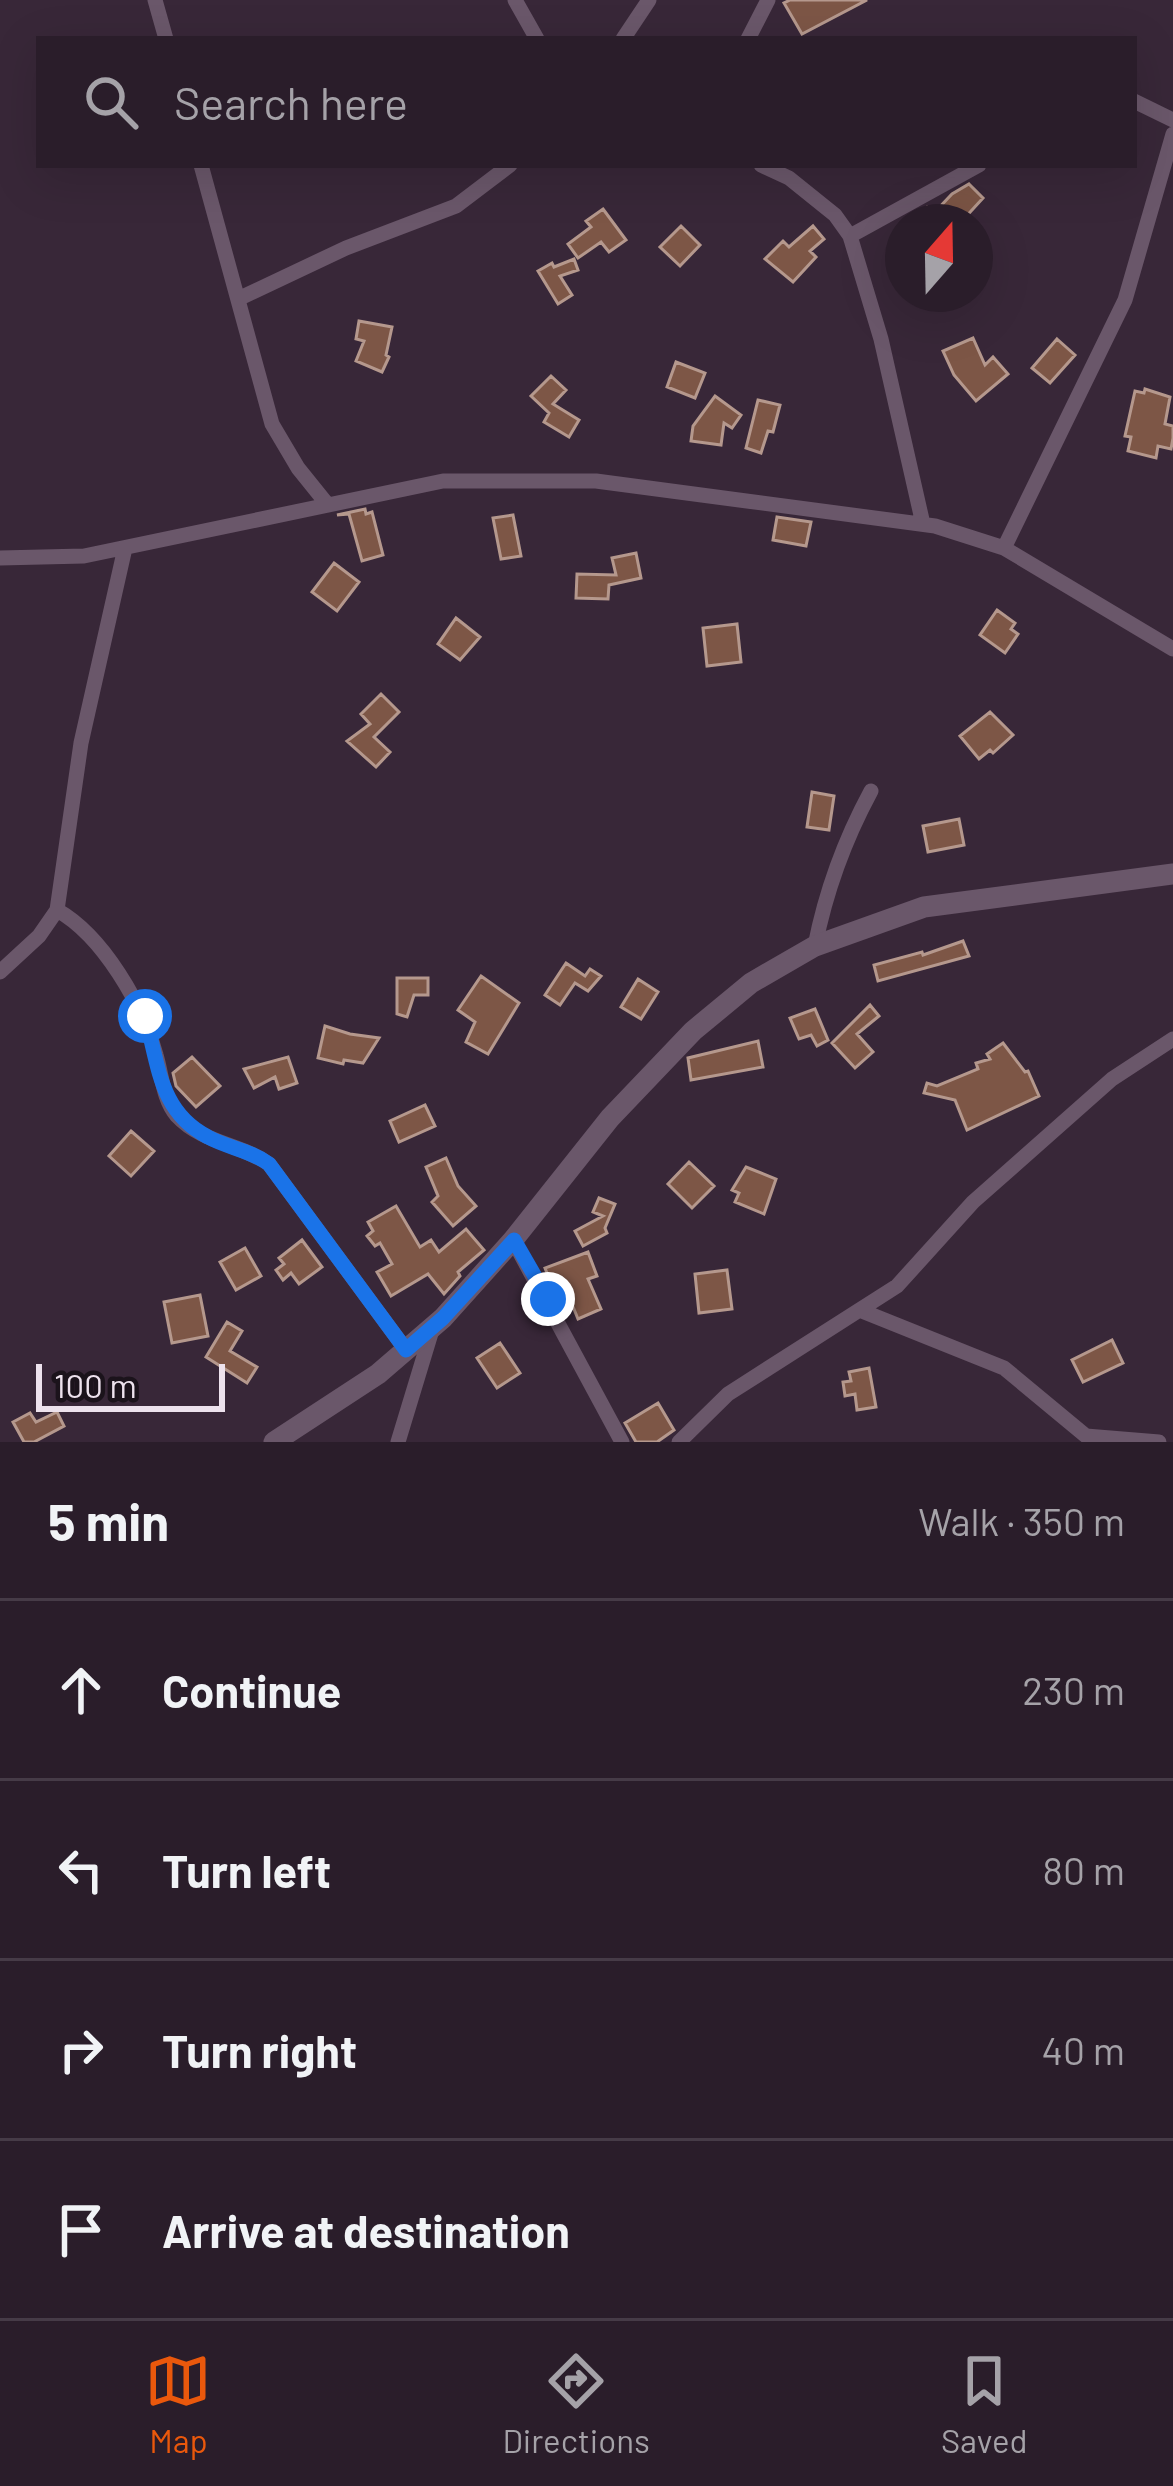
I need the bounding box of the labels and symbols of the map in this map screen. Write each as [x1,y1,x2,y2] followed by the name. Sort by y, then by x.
[885,204,993,312] north arrow
[118,989,172,1043] route start
[521,1272,575,1326] route end
[36,1358,225,1411] scale bar

